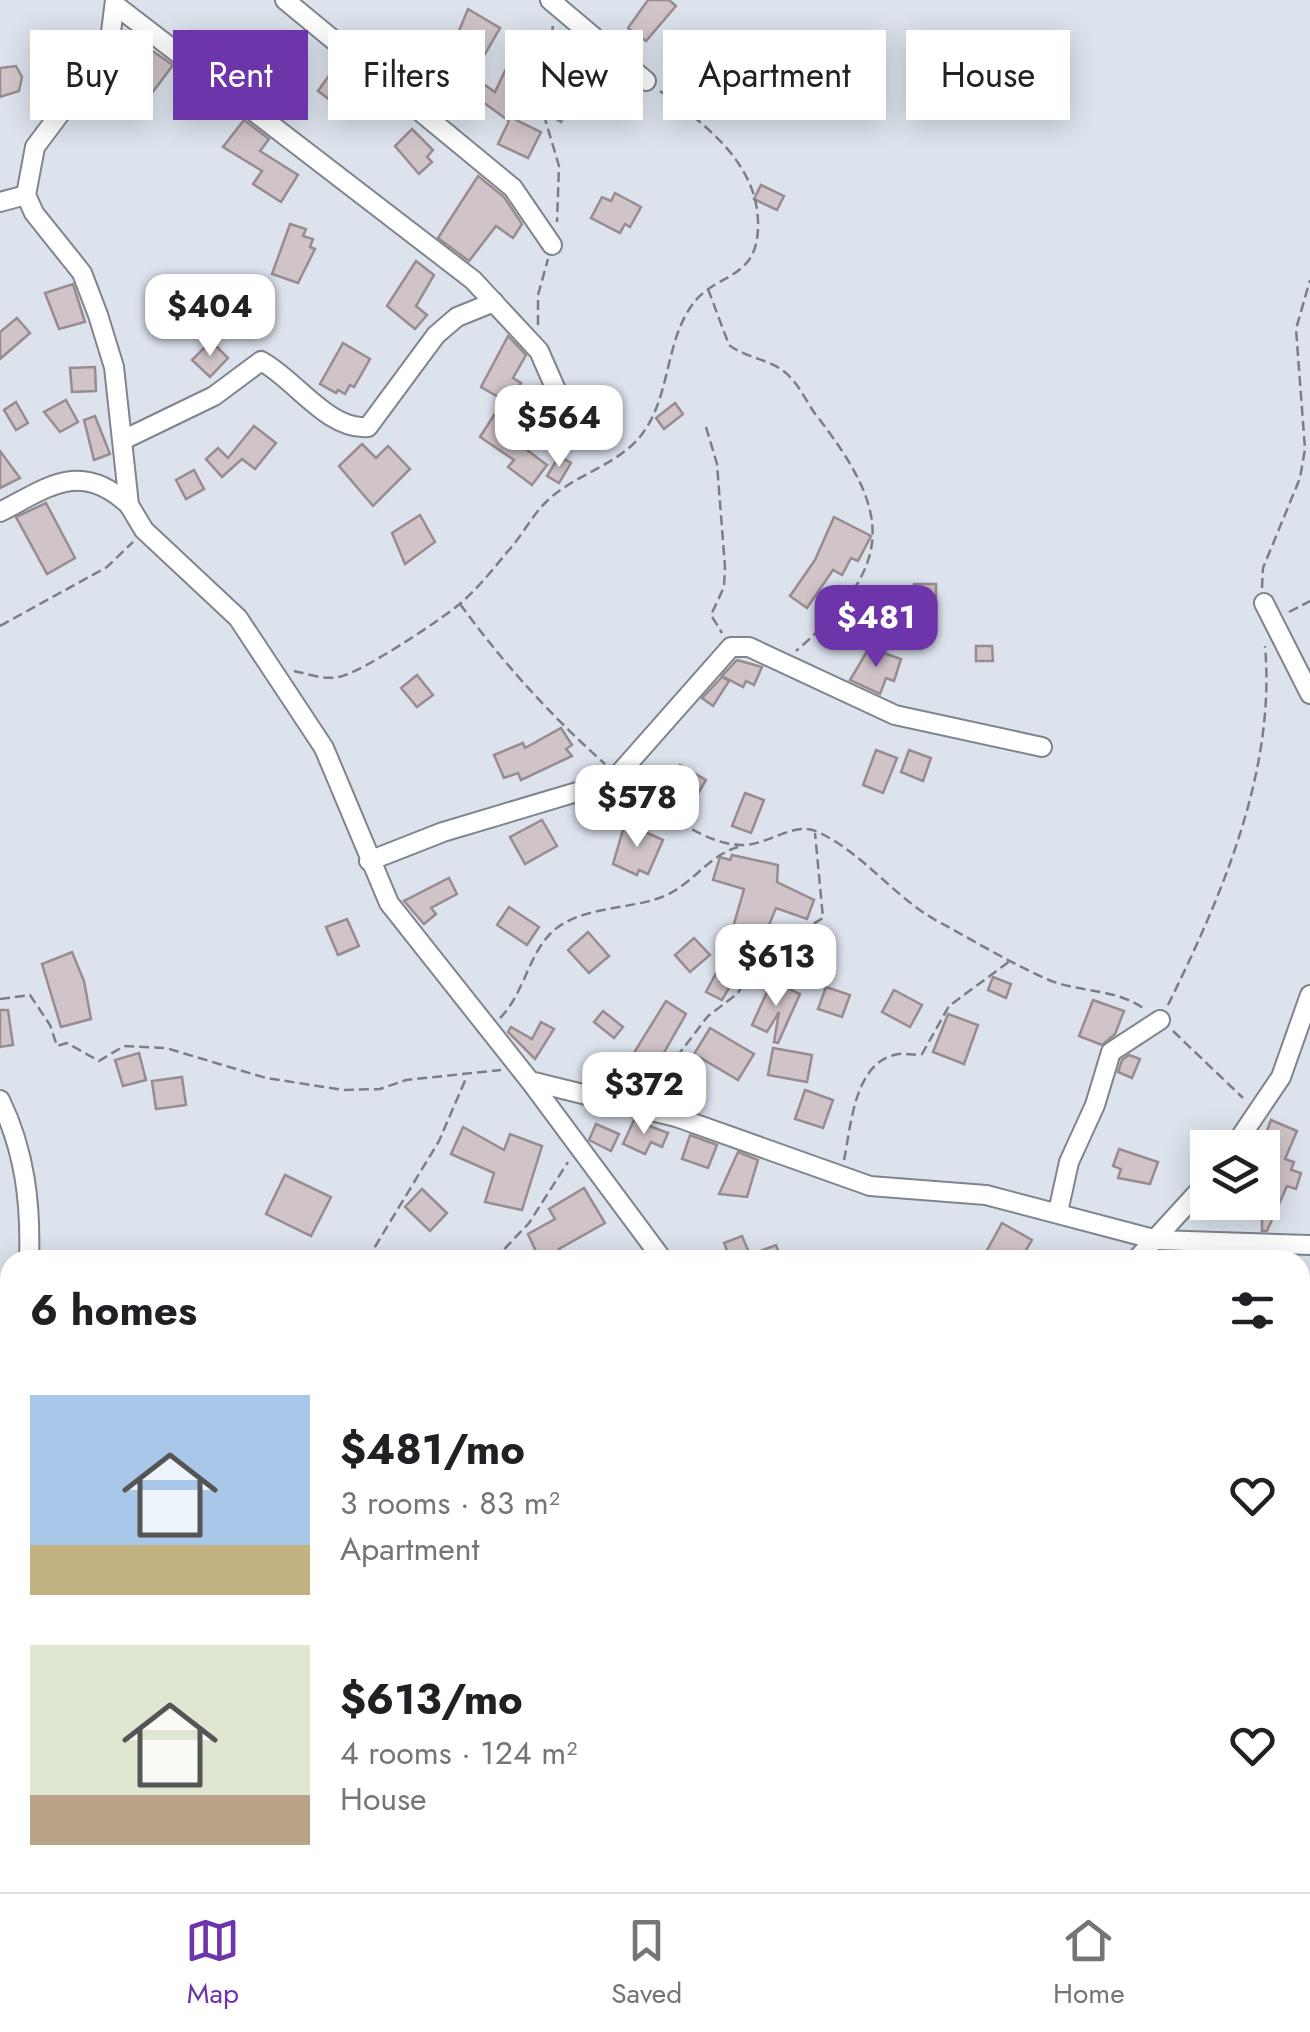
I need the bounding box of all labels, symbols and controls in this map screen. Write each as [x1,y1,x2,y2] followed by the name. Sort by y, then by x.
[30,30,153,120] chip: Buy
[173,30,308,120] chip: Rent
[328,30,485,120] chip: Filters
[505,30,643,120] chip: New
[663,30,886,120] chip: Apartment
[906,30,1070,120] chip: House
[151,274,269,359] pin: $404
[167,283,253,329] text: $404
[500,385,618,470] pin: $564
[517,394,601,440] text: $564
[817,585,935,670] pin: $481
[837,594,915,640] text: $481
[578,765,696,850] pin: $578
[597,774,677,820] text: $578
[717,924,835,1009] pin: $613
[737,933,815,979] text: $613
[585,1052,703,1137] pin: $372
[604,1061,684,1107] text: $372
[1190,1130,1280,1220] map controls
[1190,1130,1280,1220] button: layers
[30,1280,197,1341] text: 6 homes
[1225,1283,1280,1338] icon: filters
[340,1419,525,1480] text: $481/mo
[110,1435,230,1555] icon: home
[1225,1468,1280,1523] icon: heart
[340,1480,560,1526] text: 3 rooms · 83 m²
[340,1526,479,1572] text: Apartment
[340,1669,523,1730] text: $613/mo
[110,1685,230,1805] icon: home
[1225,1718,1280,1773] icon: heart
[340,1730,577,1776] text: 4 rooms · 124 m²
[340,1776,427,1822] text: House
[185,1913,240,2014] tab: Map
[611,1913,682,2014] tab: Saved
[1053,1913,1125,2014] tab: Home

